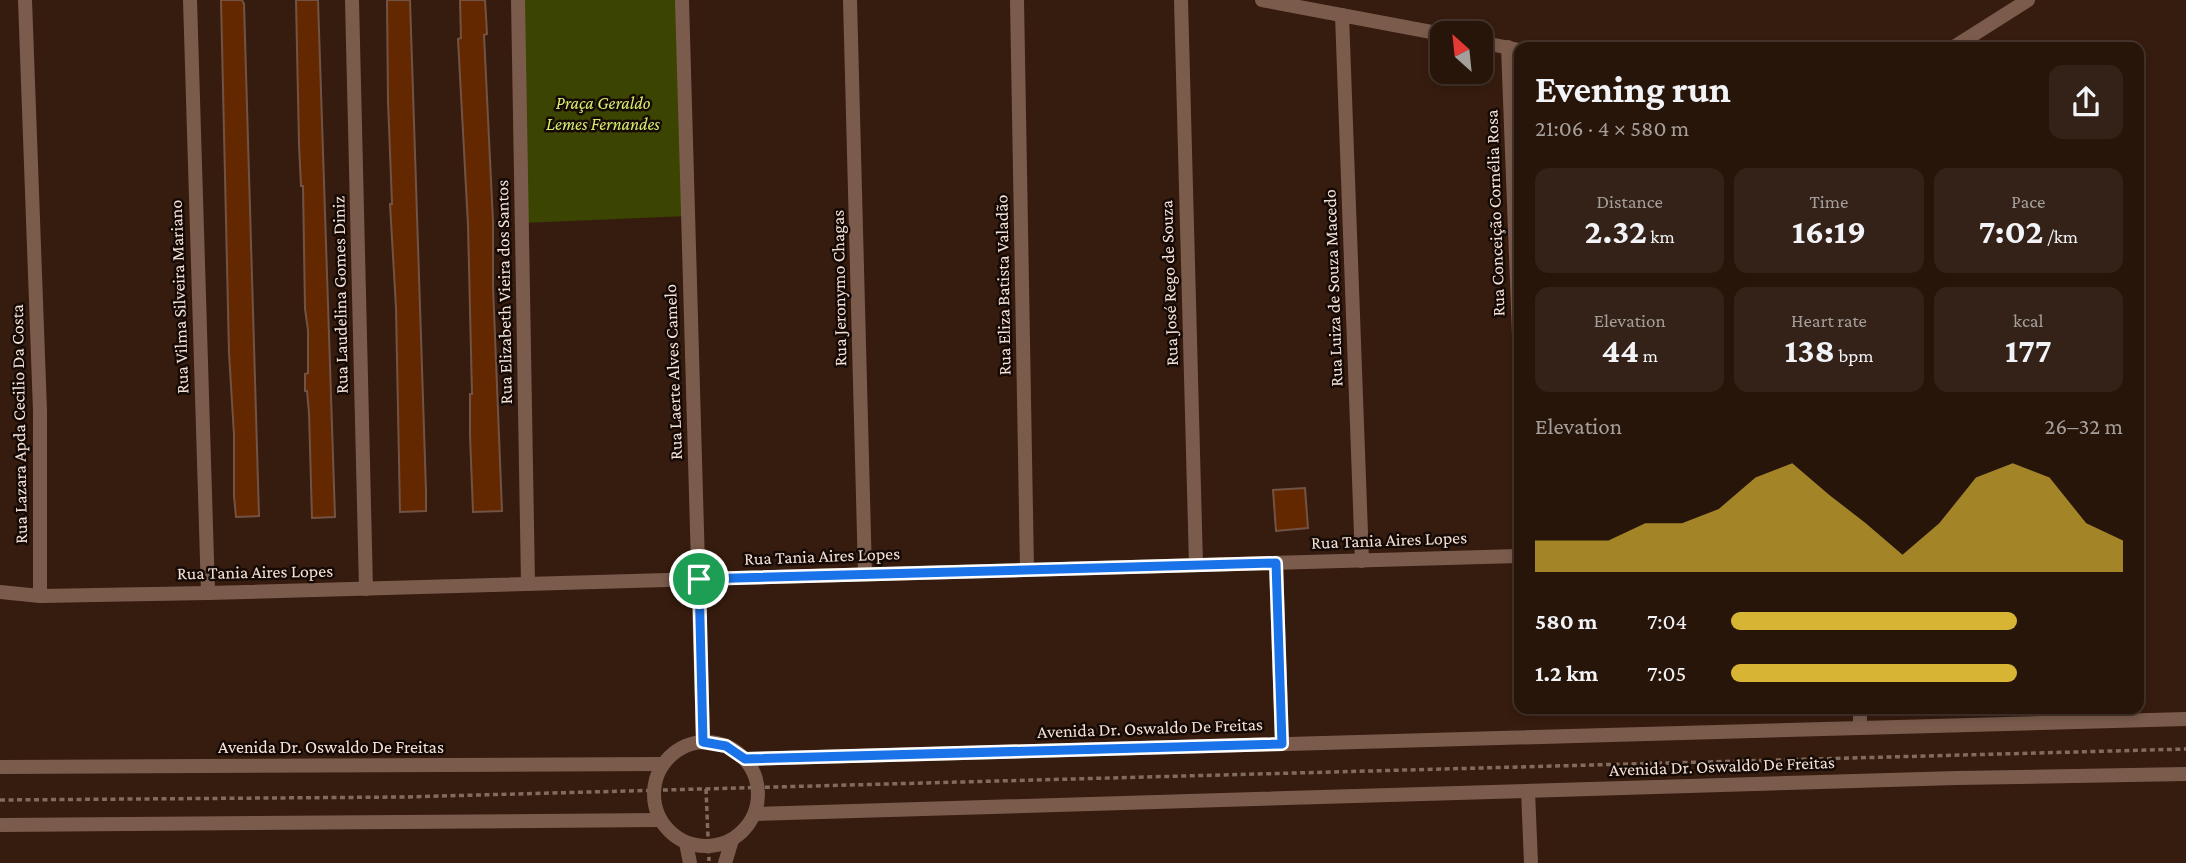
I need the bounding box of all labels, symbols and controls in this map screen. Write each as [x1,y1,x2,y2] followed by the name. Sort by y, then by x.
[1430,21,1493,84] north arrow
[1430,21,1493,84] map controls
[2049,65,2123,139] button: share
[1535,68,1731,110] text: Evening run
[546,93,660,134] park label: Praça Geraldo Lemes Fernandes
[1481,109,1509,317] street label: Rua Conceição Cornélia Rosa
[1535,115,1689,141] text: 21:06 · 4 × 580 m
[492,180,516,404] street label: Rua Elizabeth Vieira dos Santos
[1320,189,1346,387] street label: Rua Luiza de Souza Macedo
[1596,191,1663,212] text: Distance
[1810,191,1848,212] text: Time
[2011,191,2045,212] text: Pace
[991,194,1015,375] street label: Rua Eliza Batista Valadão
[328,196,352,394] street label: Rua Laudelina Gomes Diniz
[166,199,192,394] street label: Rua Vilma Silveira Mariano
[1156,200,1182,366] street label: Rua José Rego de Souza
[828,210,850,366] street label: Rua Jeronymo Chagas
[1585,212,1647,251] text: 2.32
[1792,212,1866,251] text: 16:19
[1979,212,2043,251] text: 7:02
[1647,226,1675,247] text: km
[2043,226,2078,247] text: /km
[660,284,686,460] street label: Rua Laerte Alves Camelo
[7,304,31,544] street label: Rua Lazara Apda Cecilio Da Costa
[1594,310,1666,331] text: Elevation
[1791,310,1867,331] text: Heart rate
[2013,310,2044,331] text: kcal
[1601,331,1639,370] text: 44
[1784,331,1835,370] text: 138
[2005,331,2052,370] text: 177
[1639,345,1658,366] text: m
[1835,345,1874,366] text: bpm
[1535,413,1622,439] text: Elevation
[2045,413,2123,439] text: 26–32 m
[1311,527,1467,553] street label: Rua Tania Aires Lopes
[744,543,900,569] street label: Rua Tania Aires Lopes
[669,549,729,609] pin
[680,560,718,598] icon: arrive
[177,561,333,583] street label: Rua Tania Aires Lopes
[1535,608,1598,634] text: 580 m
[1647,608,1687,634] text: 7:04
[1535,660,1598,686] text: 1.2 km
[1647,660,1686,686] text: 7:05
[1037,714,1263,742] street label: Avenida Dr. Oswaldo De Freitas
[218,737,444,757] street label: Avenida Dr. Oswaldo De Freitas
[1609,752,1835,780] street label: Avenida Dr. Oswaldo De Freitas

